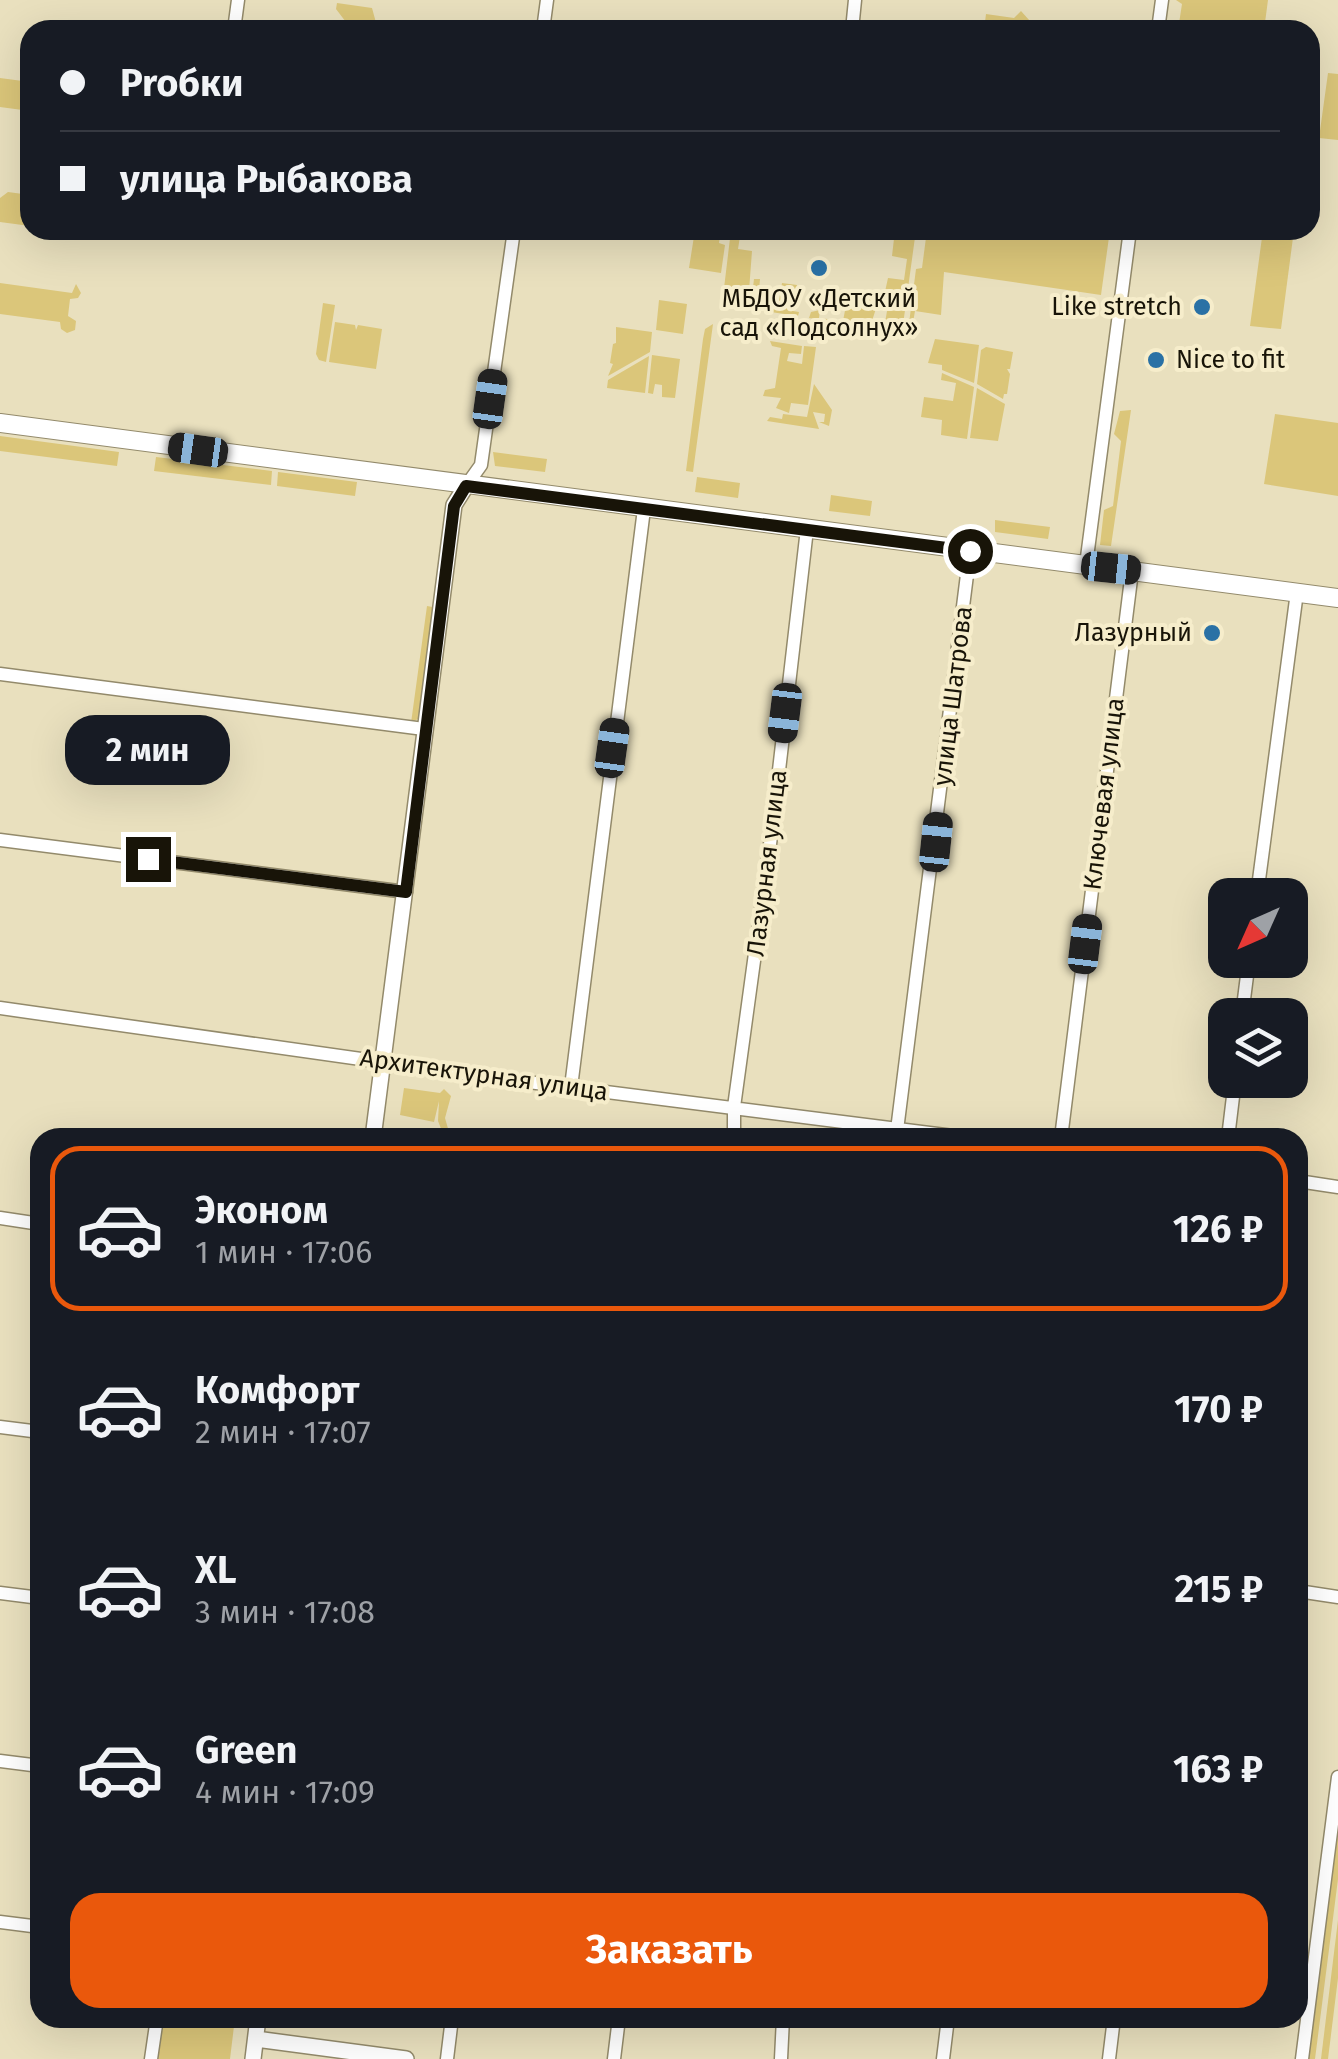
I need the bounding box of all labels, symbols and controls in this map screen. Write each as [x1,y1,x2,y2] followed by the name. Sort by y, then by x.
[120,60,243,106] text: Proбки
[120,156,413,202] text: улица Рыбакова
[808,257,830,279] marker: МБДОУ «Детский сад «Подсолнух»
[720,284,918,343] place label: МБДОУ «Детский сад «Подсолнух»
[1051,292,1182,322] place label: Like stretch
[1191,296,1213,318] marker: Like stretch
[1176,345,1286,375] place label: Nice to fit
[1145,349,1167,371] marker: Nice to fit
[471,367,509,431] car
[166,431,230,469] car
[948,529,993,574] route start
[1080,550,1142,586] car
[927,605,979,787] street label: улица Шатрова
[1074,618,1192,648] place label: Лазурный
[1201,622,1223,644] marker: Лазурный
[766,681,804,745] car
[1077,696,1131,892] street label: Ключевая улица
[66,714,230,784] callout: 2 мин
[593,716,631,780] car
[106,731,189,769] text: 2 мин
[741,768,793,958] street label: Лазурная улица
[918,811,954,873] car
[126,837,171,882] route end
[1208,878,1308,978] north arrow
[1208,878,1308,1098] map controls
[1066,912,1104,976] car
[1208,998,1308,1098] button: layers
[358,1043,610,1107] street label: Архитектурная улица
[75,1184,165,1274] icon: car
[195,1187,328,1233] text: Эконом
[1173,1206,1263,1252] text: 126 ₽
[195,1233,372,1271] text: 1 мин · 17:06
[75,1364,165,1454] icon: car
[195,1367,359,1413] text: Комфорт
[1174,1386,1263,1432] text: 170 ₽
[195,1413,371,1451] text: 2 мин · 17:07
[75,1544,165,1634] icon: car
[195,1547,237,1593] text: XL
[1175,1566,1263,1612] text: 215 ₽
[195,1593,375,1631] text: 3 мин · 17:08
[75,1724,165,1814] icon: car
[195,1727,298,1773] text: Green
[1173,1746,1263,1792] text: 163 ₽
[195,1773,375,1811] text: 4 мин · 17:09
[70,1893,1268,2008] button: Заказать

